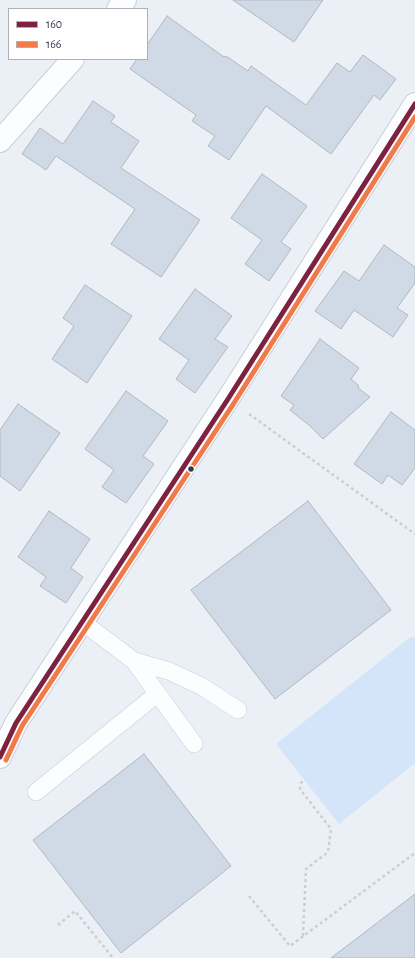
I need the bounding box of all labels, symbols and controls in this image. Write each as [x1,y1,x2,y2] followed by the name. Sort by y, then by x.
[8,8,148,60] legend
[46,18,62,30] text: 160
[46,38,61,50] text: 166
[186,464,196,474] unlabelled marker

